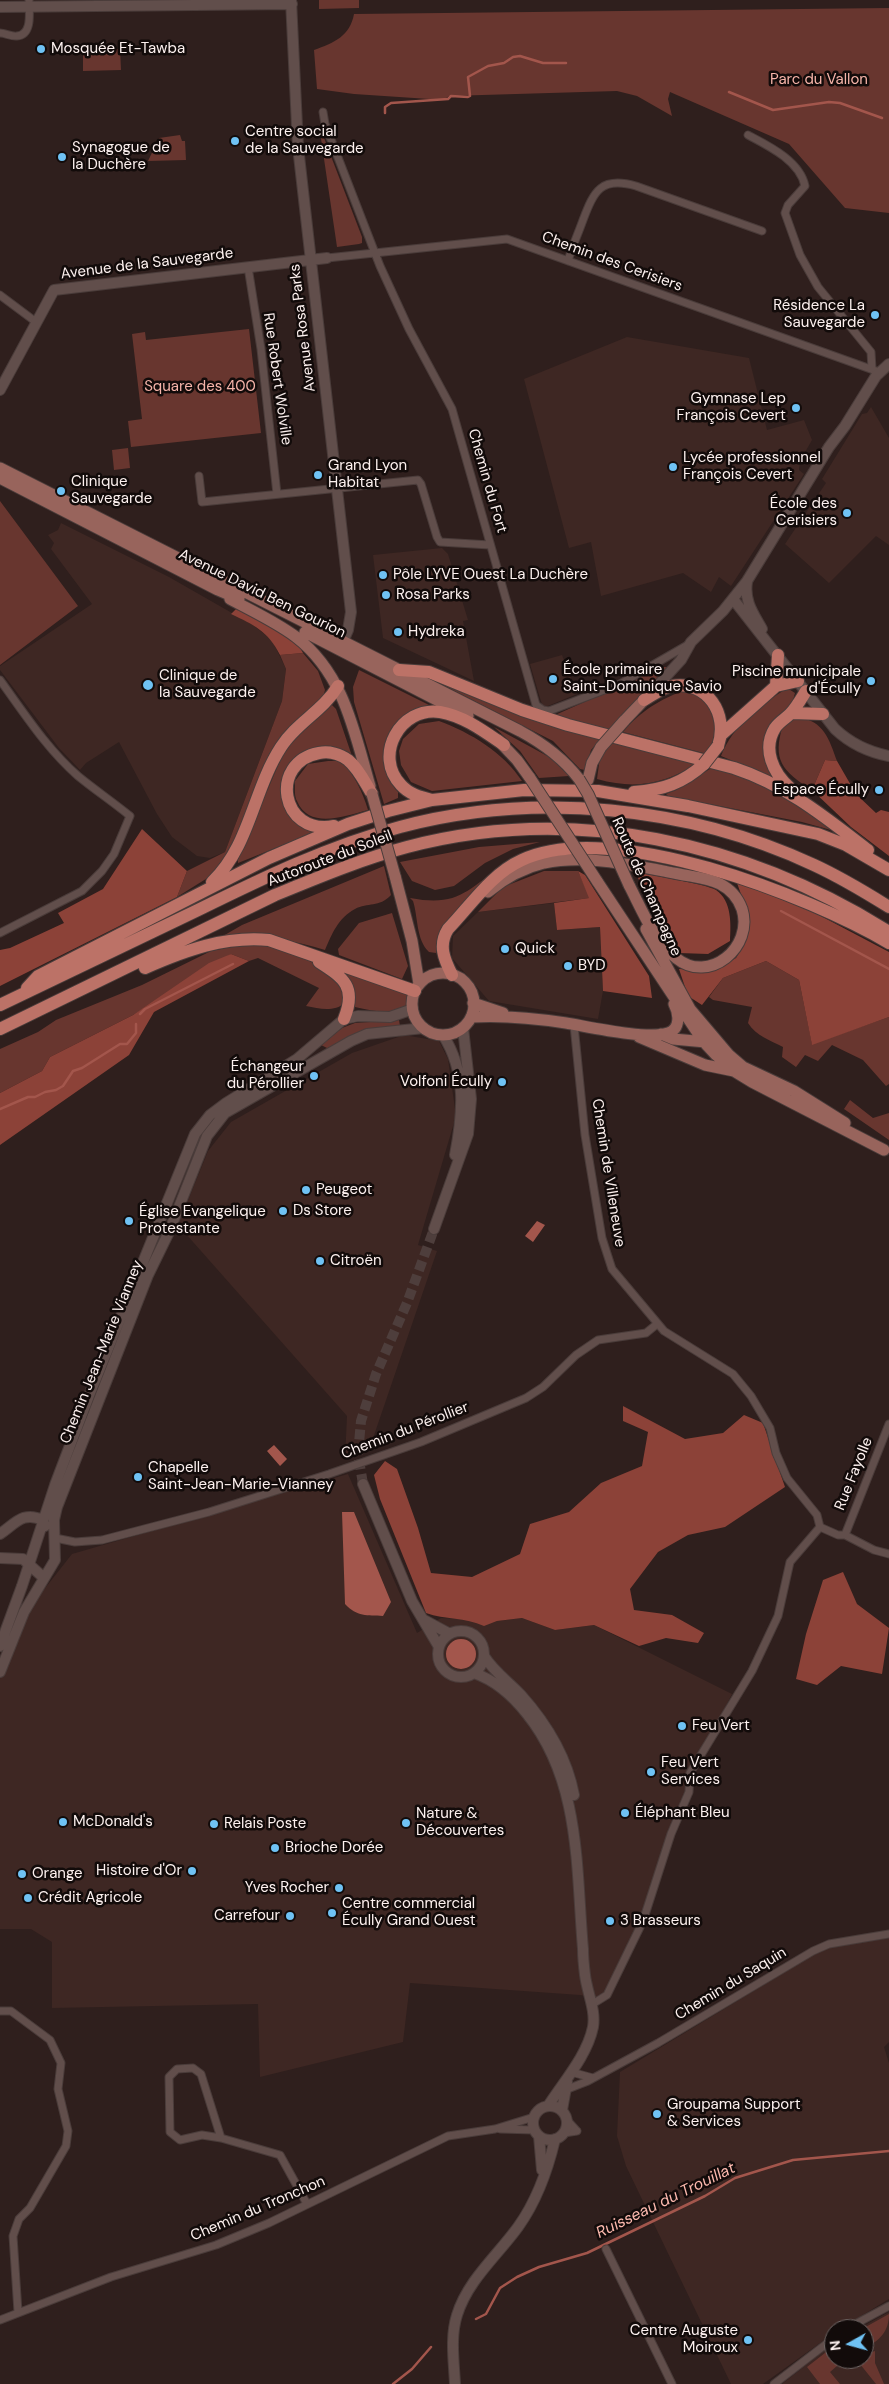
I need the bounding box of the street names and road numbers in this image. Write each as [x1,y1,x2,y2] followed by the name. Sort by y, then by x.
[539,228,685,296] street label: Chemin des Cerisiers
[60,244,234,284] street label: Avenue de la Sauvegarde
[286,263,320,393] street label: Avenue Rosa Parks
[259,312,295,446] street label: Rue Robert Wolville
[464,427,510,535] street label: Chemin du Fort
[175,546,349,642] street label: Avenue David Ben Gourion
[607,815,685,959] street label: Route de Champagne
[265,827,395,891] street label: Autoroute du Soleil
[587,1098,629,1248] street label: Chemin de Villeneuve
[57,1258,147,1446] street label: Chemin Jean-Marie Vianney
[339,1398,471,1464] street label: Chemin du Pérollier
[831,1435,877,1513] street label: Rue Fayolle
[672,1944,790,2024] street label: Chemin du Saquin
[188,2172,328,2246] street label: Chemin du Tronchon

